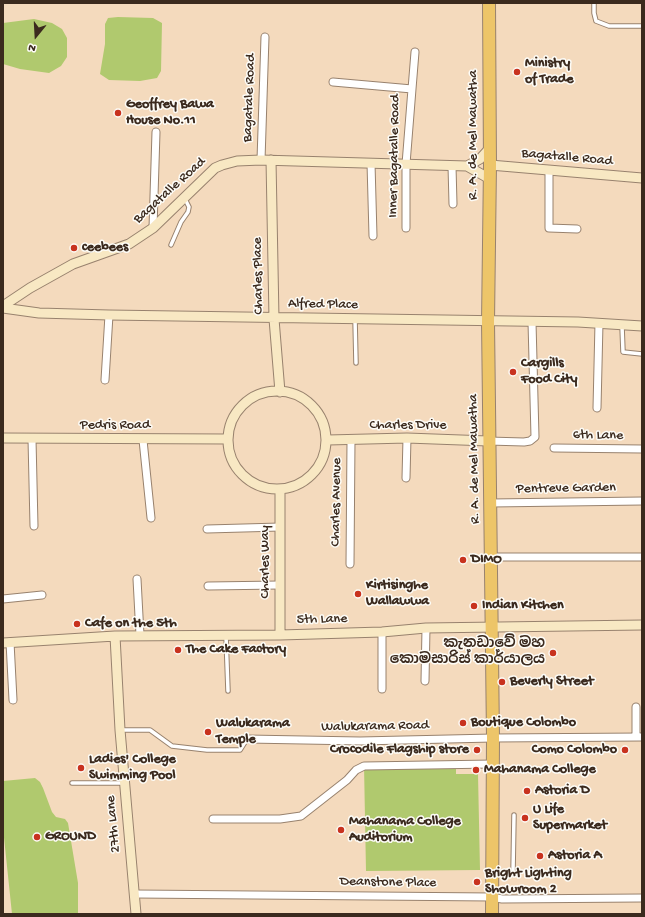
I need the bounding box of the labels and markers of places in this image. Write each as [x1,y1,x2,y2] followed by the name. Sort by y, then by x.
[525,56,573,88] place label: Ministry of Trade
[512,67,522,77] marker: Ministry of Trade
[126,97,214,130] place label: Geoffrey Bawa House No.11
[113,108,123,118] marker: Geoffrey Bawa House No.11
[82,240,128,256] place label: ceebees
[69,243,79,253] marker: ceebees
[521,356,577,388] place label: Cargills Food City
[508,367,518,377] marker: Cargills Food City
[471,552,502,568] place label: DIMO
[458,555,468,565] marker: DIMO
[366,578,429,610] place label: Kirtisinghe Wallawwa
[353,589,363,599] marker: Kirtisinghe Wallawwa
[482,598,564,614] place label: Indian Kitchen
[469,601,479,611] marker: Indian Kitchen
[85,616,177,632] place label: Cafe on the 5th
[72,619,82,629] marker: Cafe on the 5th
[390,637,545,670] place label: කැනඩාවේ මහ කොමසාරිස් කාර්යාලය
[186,642,286,658] place label: The Cake Factory
[173,645,183,655] marker: The Cake Factory
[548,648,558,658] marker: කැනඩාවේ මහ කොමසාරිස් කාර්යාලය
[510,674,593,690] place label: Beverly Street
[497,677,507,687] marker: Beverly Street
[471,715,576,731] place label: Boutique Colombo
[216,716,290,748] place label: Walukarama Temple
[458,718,468,728] marker: Boutique Colombo
[203,727,213,737] marker: Walukarama Temple
[330,742,469,758] place label: Crocodile Flagship store
[532,742,617,758] place label: Como Colombo
[472,745,482,755] marker: Crocodile Flagship store
[620,745,630,755] marker: Como Colombo
[89,752,176,784] place label: Ladies' College Swimming Pool
[484,762,596,778] place label: Mahanama College
[76,763,86,773] marker: Ladies' College Swimming Pool
[471,765,481,775] marker: Mahanama College
[535,783,590,799] place label: Astoria D
[522,786,532,796] marker: Astoria D
[533,802,607,834] place label: U Life Supermarket
[520,813,530,823] marker: U Life Supermarket
[349,814,461,846] place label: Mahanama College Auditorium
[336,825,346,835] marker: Mahanama College Auditorium
[45,829,96,845] place label: GROUND
[32,832,42,842] marker: GROUND
[548,848,602,864] place label: Astoria A
[535,851,545,861] marker: Astoria A
[485,866,572,898] place label: Bright Lighting Showroom 2
[472,877,482,887] marker: Bright Lighting Showroom 2

